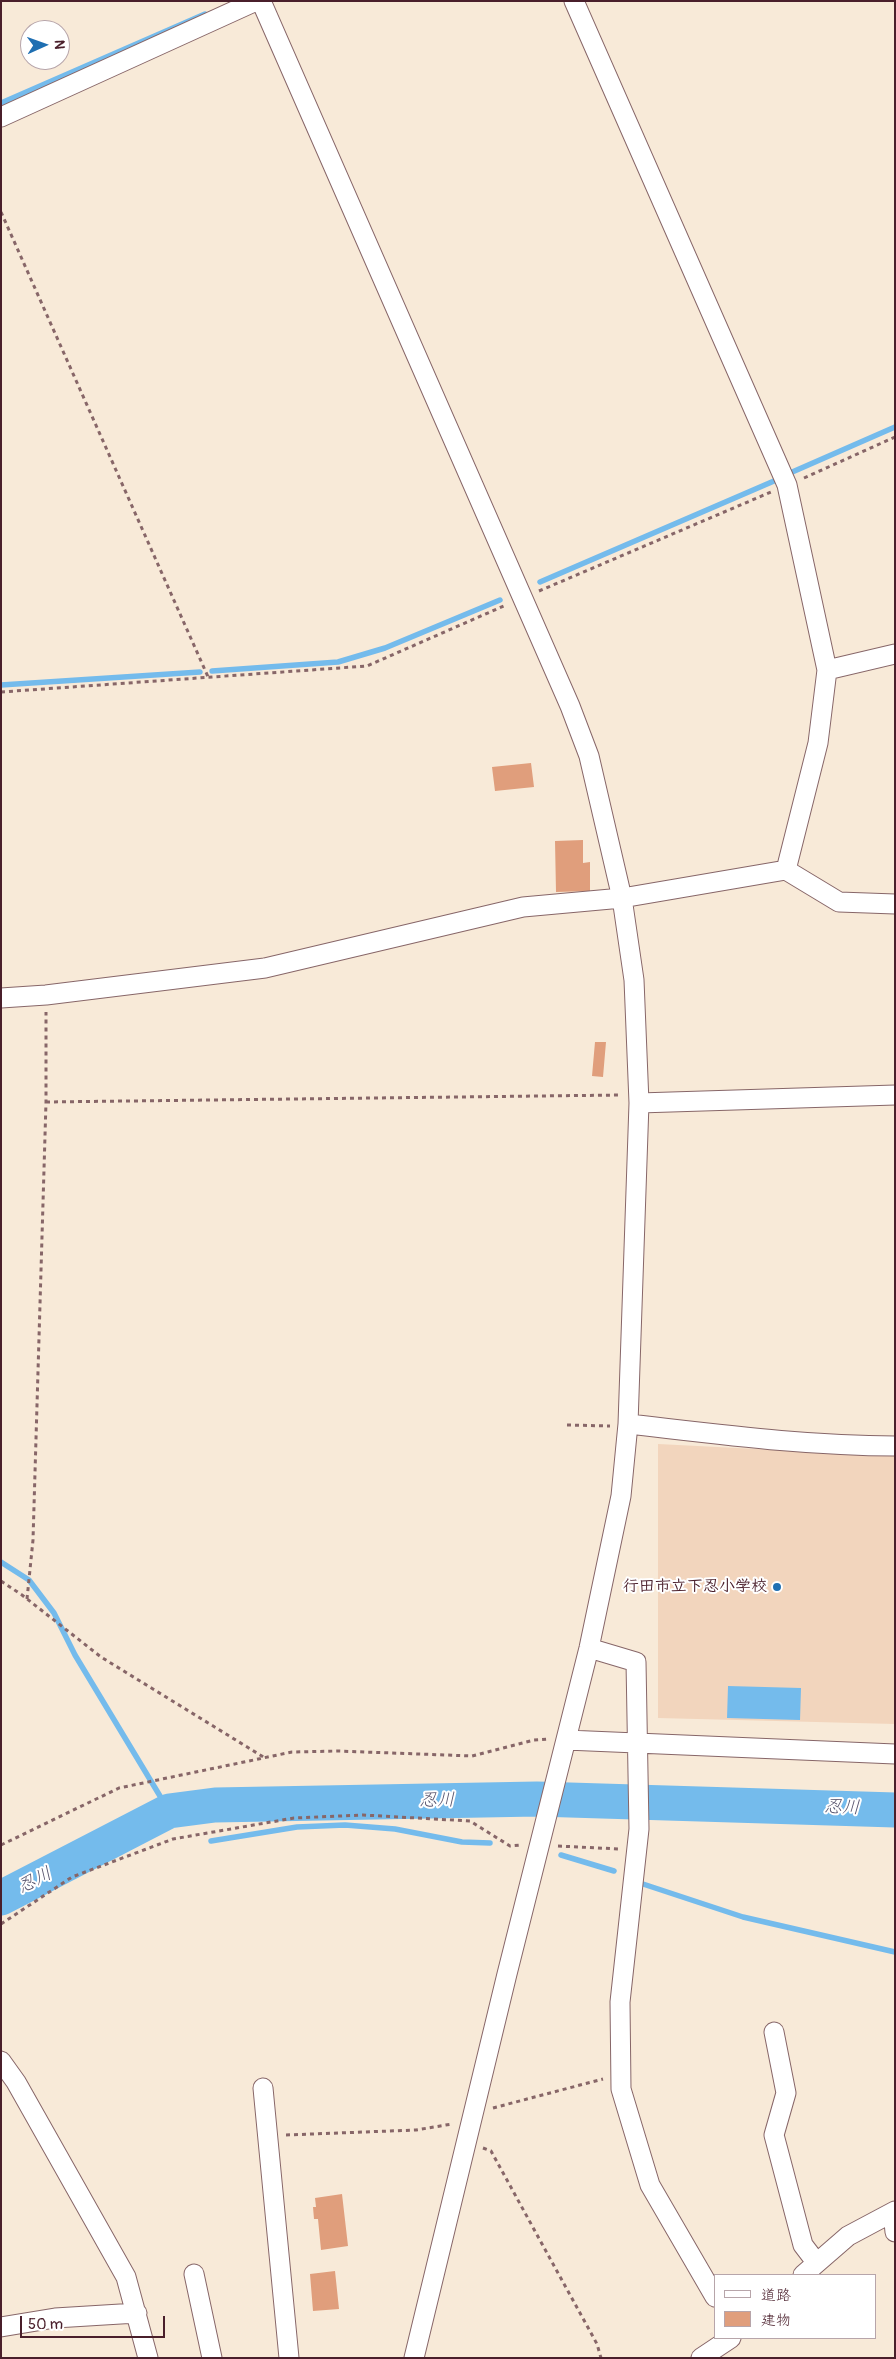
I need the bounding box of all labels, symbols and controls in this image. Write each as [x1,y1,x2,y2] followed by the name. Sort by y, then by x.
[20,20,70,70] north arrow
[51,39,68,50] text: N
[623,1577,767,1597] place label: 行田市立下忍小学校
[771,1581,783,1593] marker: 行田市立下忍小学校
[419,1790,455,1812] water label: 忍川
[824,1797,860,1819] water label: 忍川
[14,1863,56,1899] water label: 忍川
[714,2274,876,2339] legend
[761,2286,791,2305] text: 道路
[22,2306,168,2338] scale bar
[761,2311,791,2330] text: 建物
[28,2315,63,2334] text: 50 m

